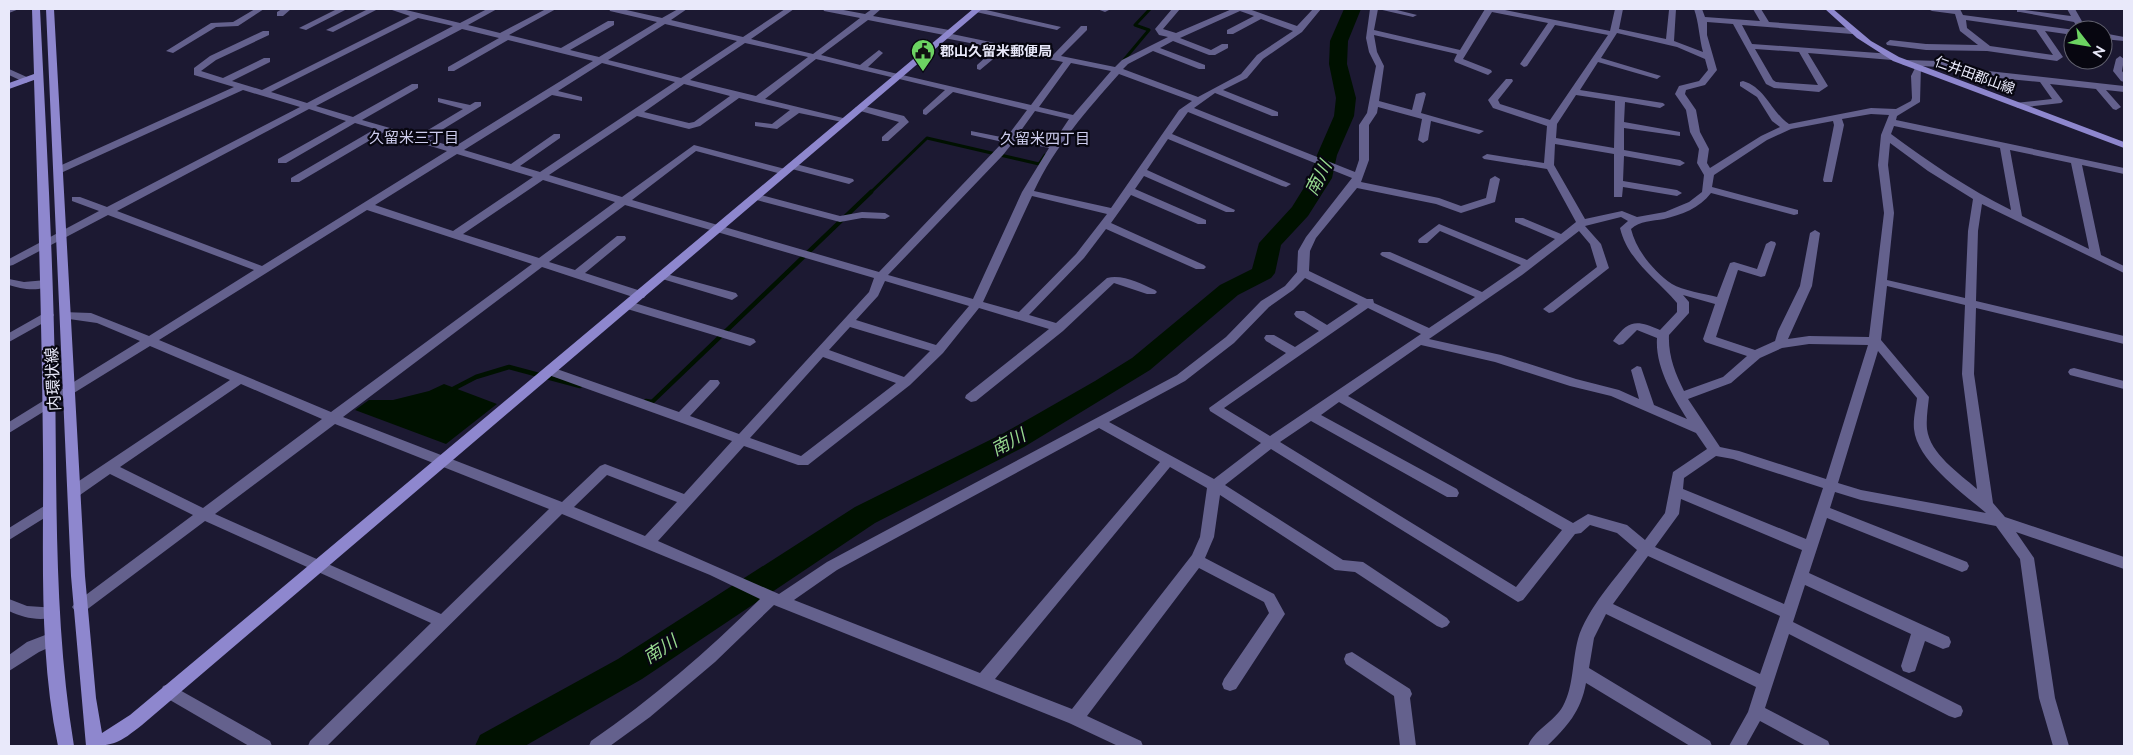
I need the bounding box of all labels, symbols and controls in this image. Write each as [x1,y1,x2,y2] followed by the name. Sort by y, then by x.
[2063,20,2113,70] north arrow
[910,38,936,72] public building icon: 郡山久留米郵便局
[940,43,1052,59] place label: 郡山久留米郵便局
[2090,43,2109,60] text: N
[1933,53,2017,97] street label: 仁井田郡山線
[369,129,459,147] district label: 久留米三丁目
[1000,130,1090,148] district label: 久留米四丁目
[1300,155,1336,199] water label: 南川
[42,347,64,411] street label: 内環状線
[987,423,1031,460] water label: 南川
[639,629,682,668] water label: 南川

